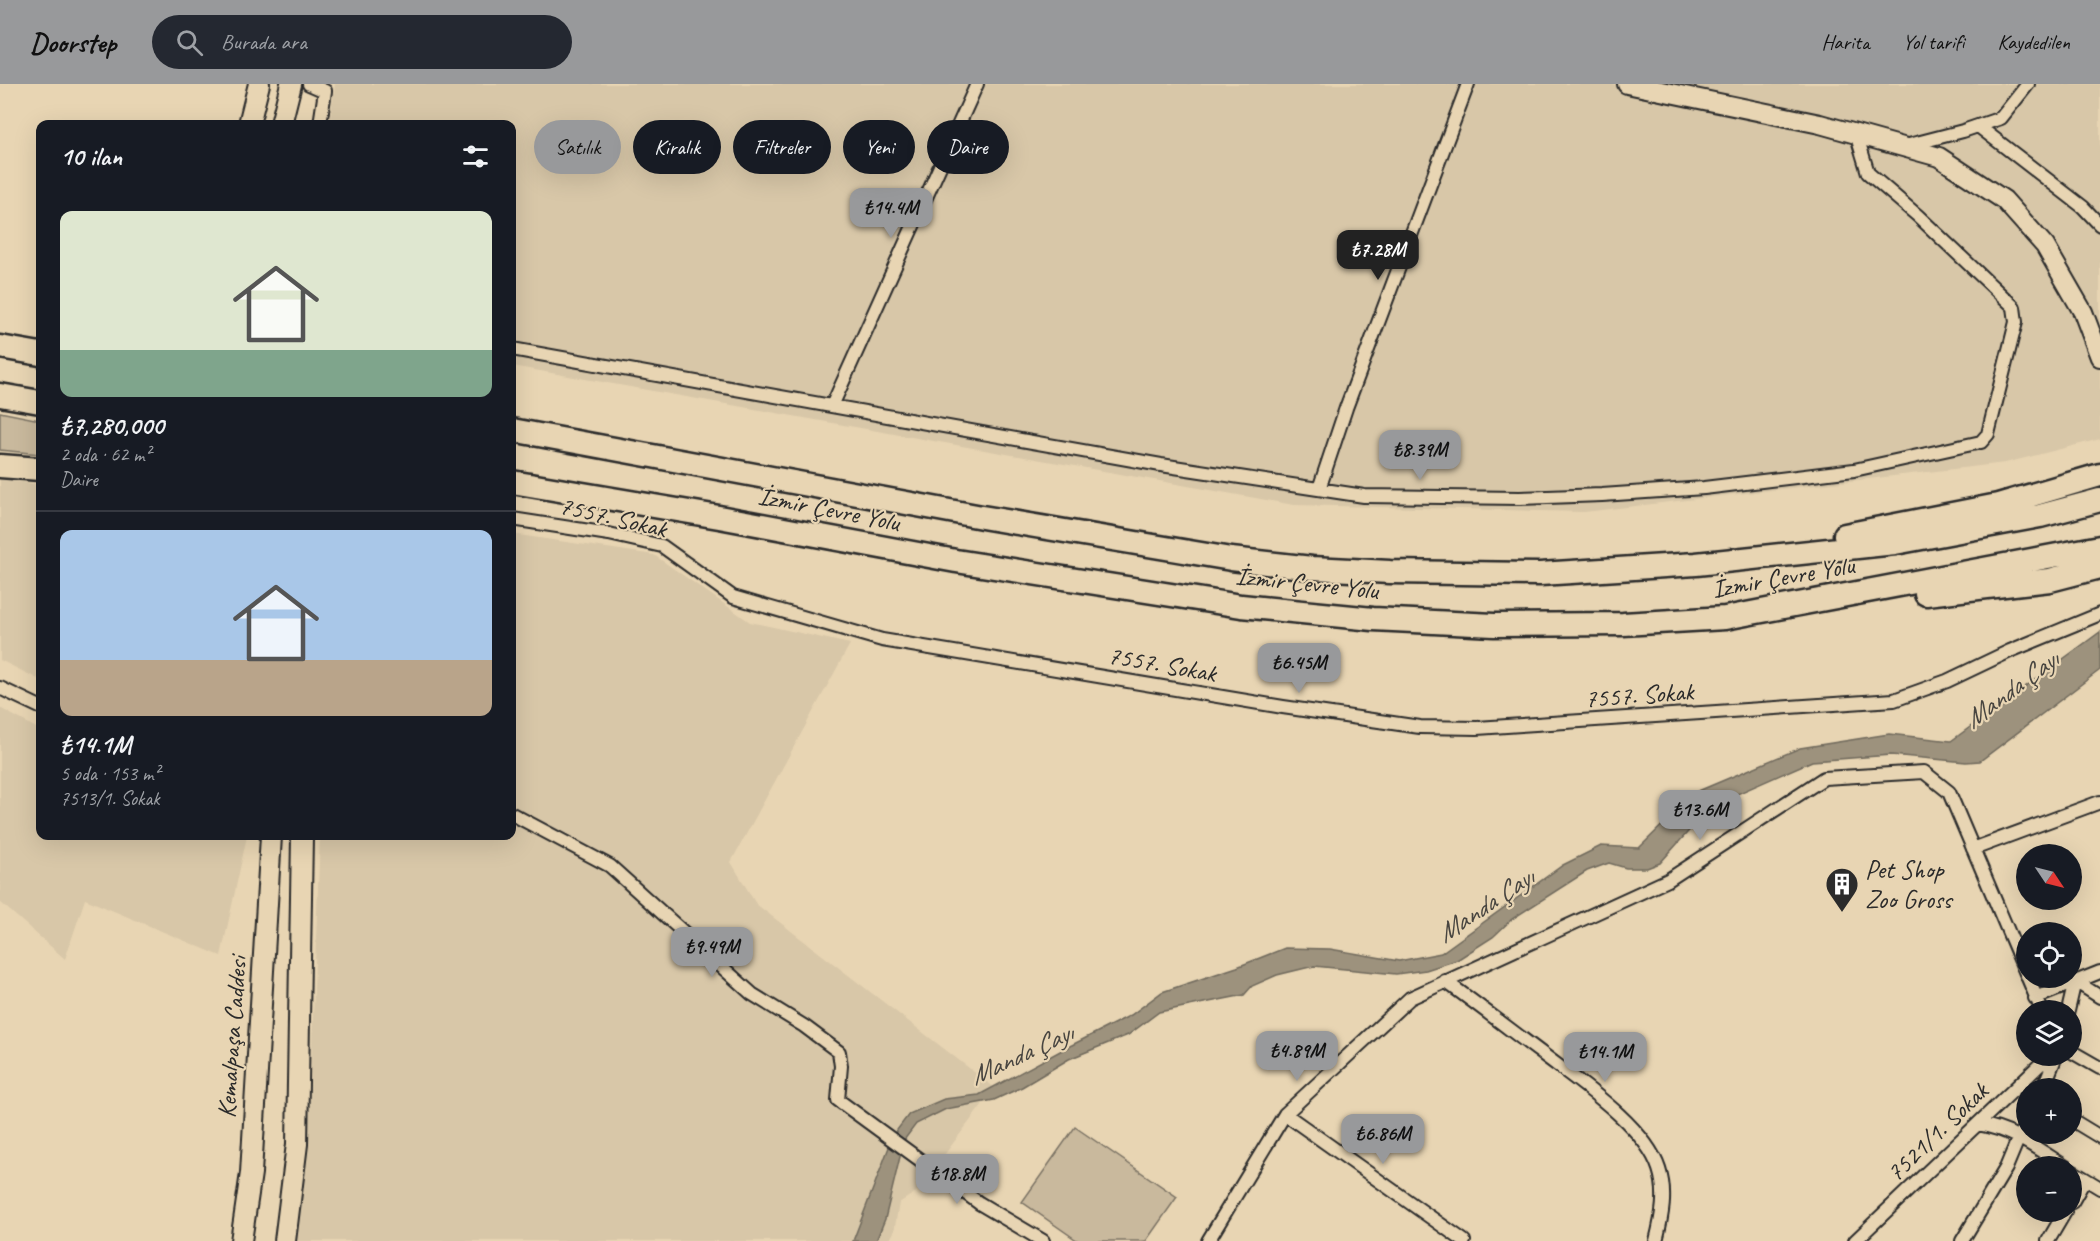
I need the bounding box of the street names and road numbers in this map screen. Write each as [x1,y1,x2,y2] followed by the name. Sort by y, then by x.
[755,479,904,539] street label: İzmir Çevre Yolu
[556,489,671,546] street label: 7557. Sokak
[1709,548,1858,606] street label: İzmir Çevre Yolu
[1234,559,1381,607] street label: İzmir Çevre Yolu
[1105,638,1220,690] street label: 7557. Sokak
[1583,675,1696,715] street label: 7557. Sokak
[210,952,254,1119] street label: Kemalpaşa Caddesi
[1879,1074,1996,1189] street label: 7521/1. Sokak

